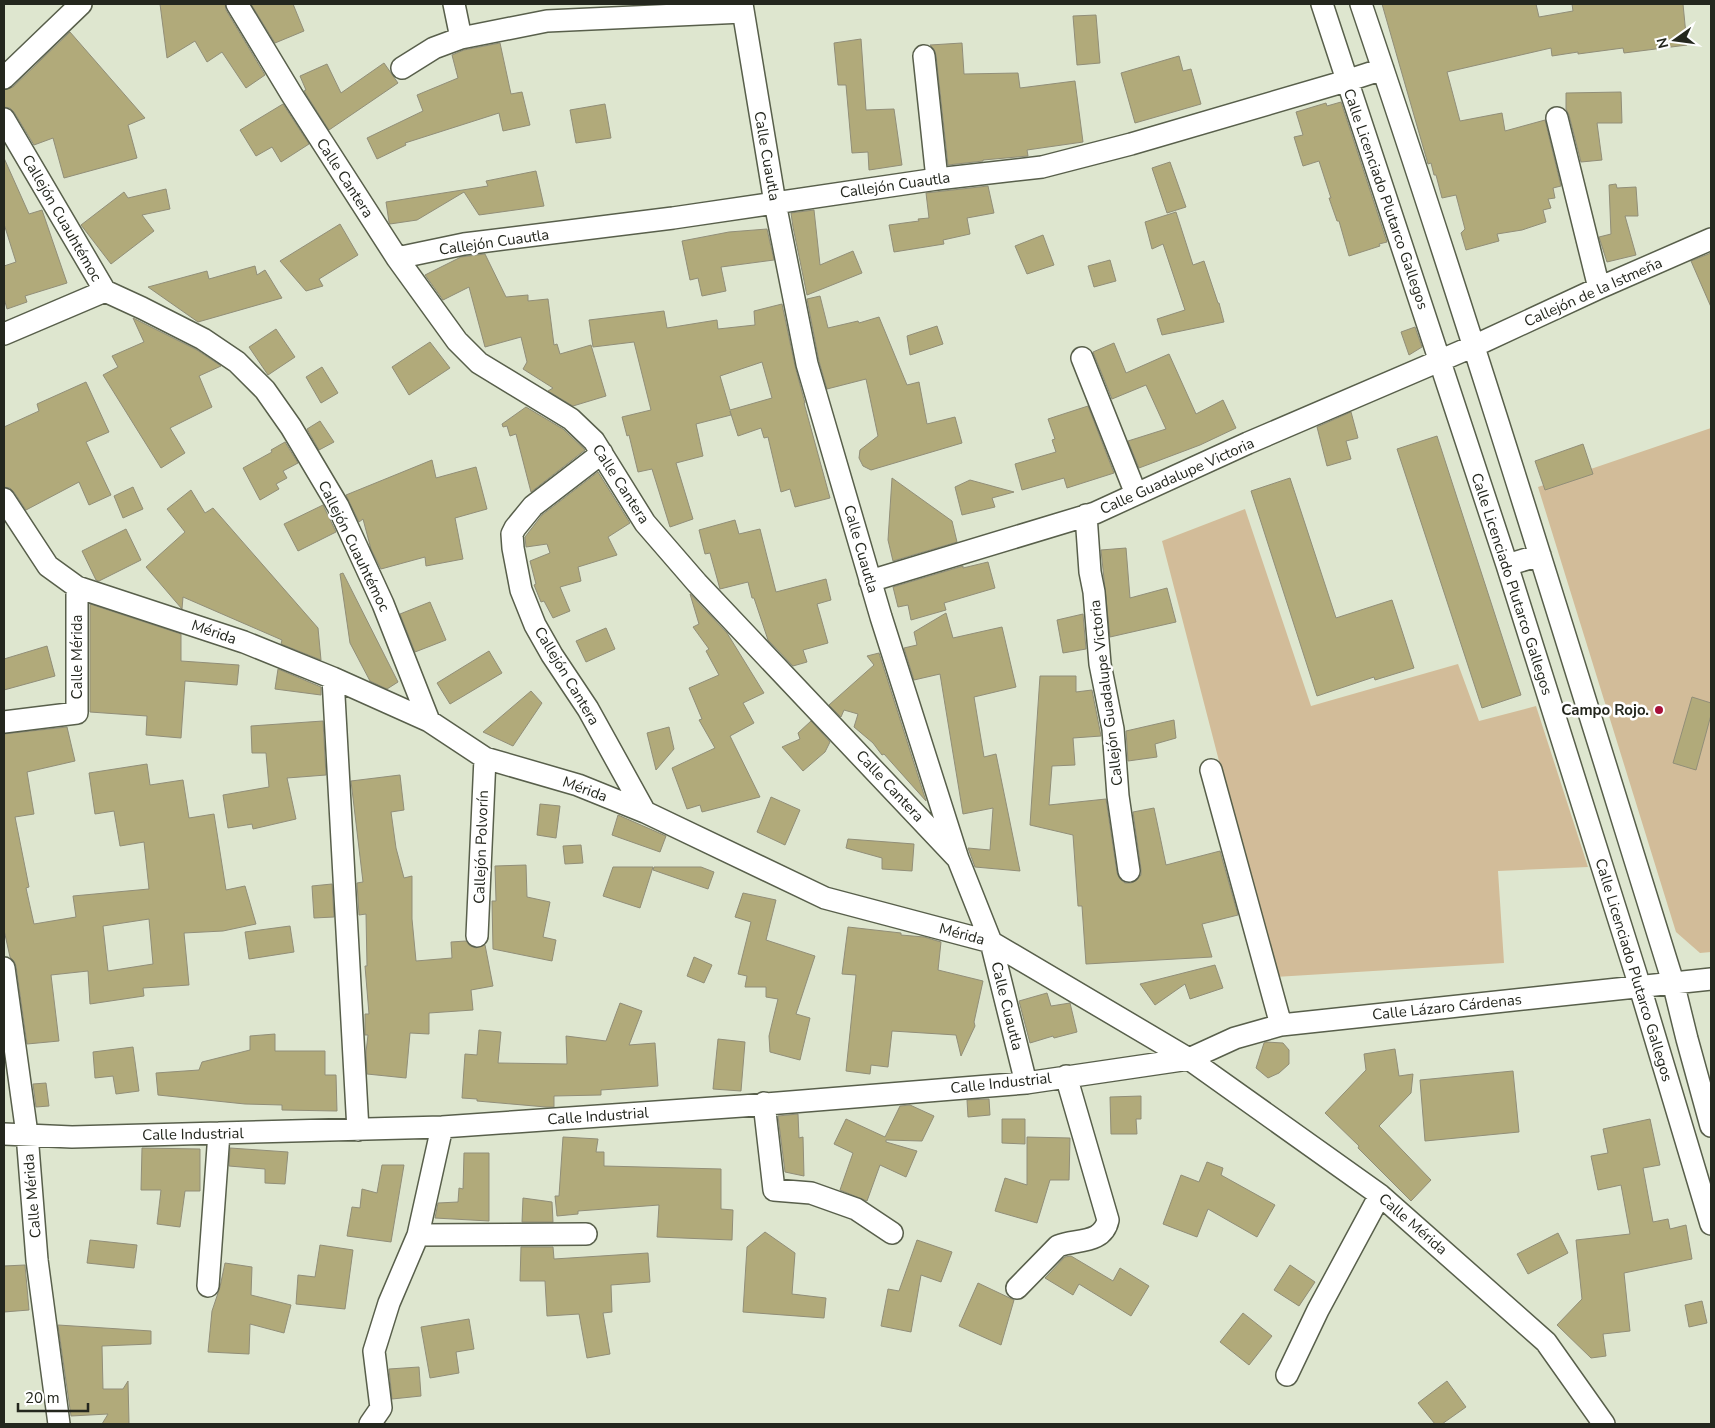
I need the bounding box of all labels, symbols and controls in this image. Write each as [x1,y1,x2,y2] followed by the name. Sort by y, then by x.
[1650,15,1700,65] north arrow
[1652,36,1673,50] text: N
[1339,86,1433,312] street label: Calle Licenciado Plutarco Gallegos
[749,110,785,202] street label: Calle Cuautla
[312,134,378,222] street label: Calle Cantera
[18,151,107,285] street label: Callejón Cuauhtémoc
[839,167,951,203] street label: Callejón Cuautla
[438,224,550,260] street label: Callejón Cuautla
[1521,253,1665,331] street label: Callejón de la Istmeña
[1097,433,1257,519] street label: Calle Guadalupe Victoria
[588,440,654,528] street label: Calle Cantera
[1467,470,1557,698] street label: Calle Licenciado Plutarco Gallegos
[314,477,394,615] street label: Callejón Cuauhtémoc
[839,503,883,595] street label: Calle Cuautla
[1085,599,1127,787] street label: Callejón Guadalupe Victoria
[67,615,87,699] street label: Calle Mérida
[189,615,239,649] street label: Mérida
[530,623,604,729] street label: Callejón Cantera
[1561,700,1649,720] place label: Campo Rojo.
[1653,704,1665,716] marker: Campo Rojo.
[852,746,928,826] street label: Calle Cantera
[560,772,610,806] street label: Mérida
[469,790,493,904] street label: Callejón Polvorín
[1590,856,1678,1084] street label: Calle Licenciado Plutarco Gallegos
[937,918,987,950] street label: Mérida
[986,960,1028,1052] street label: Calle Cuautla
[1371,989,1523,1025] street label: Calle Lázaro Cárdenas
[949,1068,1053,1098] street label: Calle Industrial
[547,1102,650,1130] street label: Calle Industrial
[142,1123,245,1145] street label: Calle Industrial
[18,1153,46,1239] street label: Calle Mérida
[1374,1189,1452,1259] street label: Calle Mérida
[18,1380,88,1412] scale bar
[25,1388,60,1408] text: 20 m

